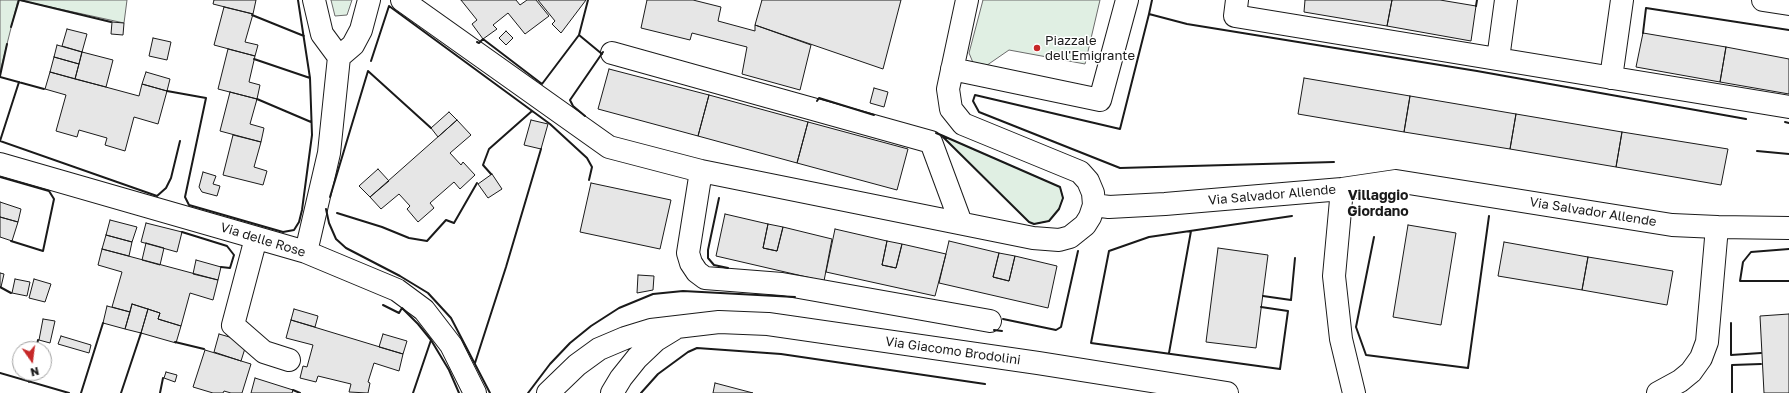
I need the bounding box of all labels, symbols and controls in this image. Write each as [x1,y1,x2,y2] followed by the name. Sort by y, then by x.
[1045,33,1135,64] place label: Piazzale dell'Emigrante
[1032,43,1042,53] marker: Piazzale dell'Emigrante
[1207,182,1337,208] street label: Via Salvador Allende
[1347,188,1409,220] district label: Villaggio Giordano
[1528,194,1658,230] street label: Via Salvador Allende
[219,220,307,260] street label: Via delle Rose
[884,334,1022,368] street label: Via Giacomo Brodolini
[12,341,52,381] north arrow
[29,365,40,379] text: N

